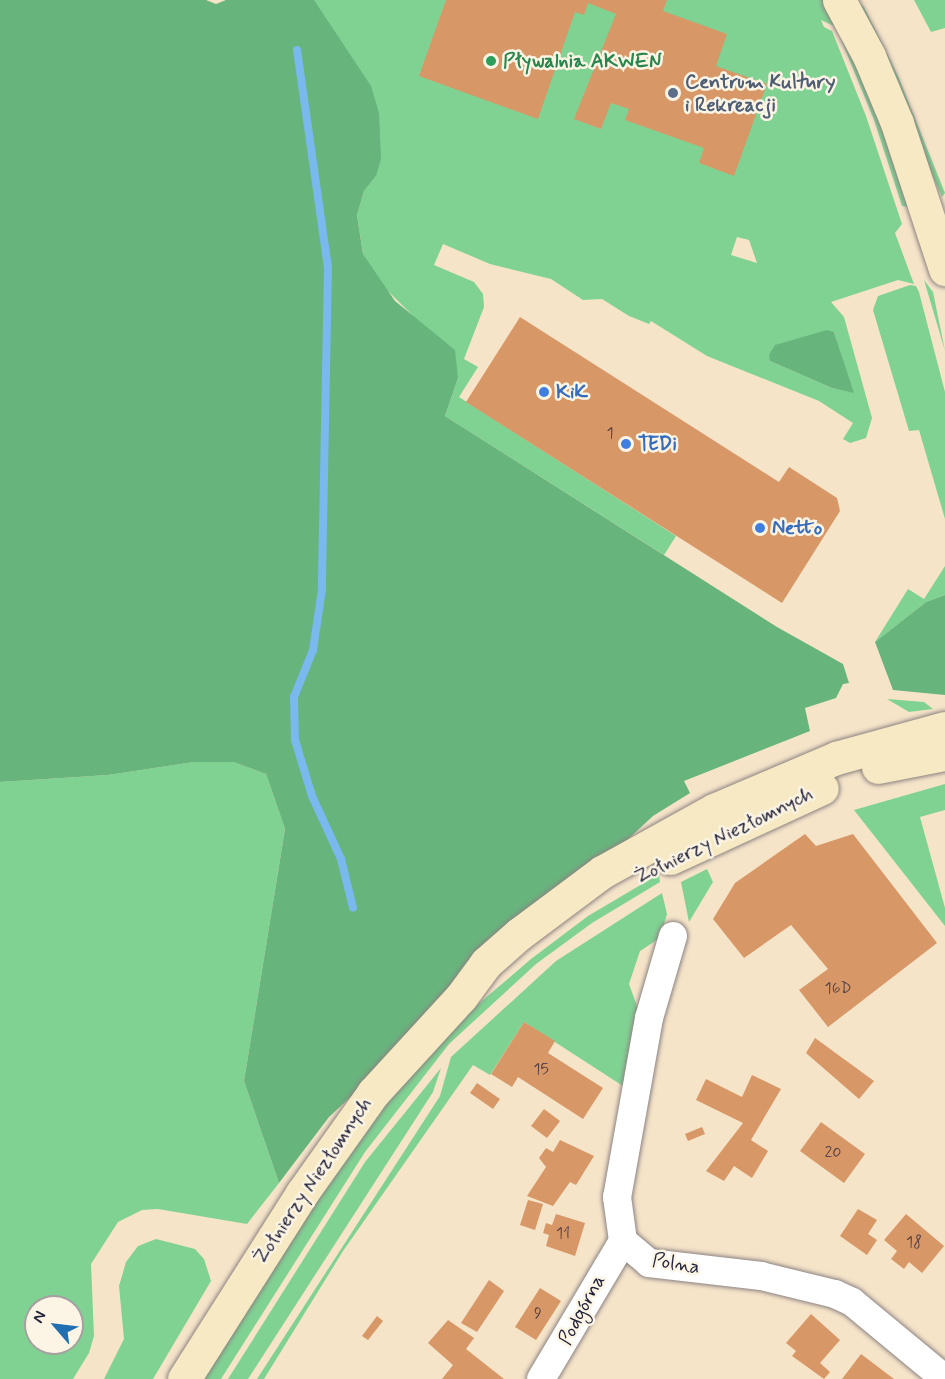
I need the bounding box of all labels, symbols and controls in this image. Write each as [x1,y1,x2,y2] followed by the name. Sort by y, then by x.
[503,49,662,73] place label: Pływalnia AKWEN
[484,54,498,68] marker: Pływalnia AKWEN
[685,70,836,117] place label: Centrum Kultury i Rekreacji
[666,86,680,100] marker: Centrum Kultury i Rekreacji
[556,380,588,404] place label: KiK
[537,385,551,399] marker: KiK
[606,424,614,444] house number: 1
[638,432,677,456] place label: TEDi
[619,437,633,451] marker: TEDi
[772,516,822,540] place label: Netto
[753,521,767,535] marker: Netto
[631,782,817,890] street label: Żołnierzy Niezłomnych
[824,979,852,999] house number: 16D
[533,1060,549,1080] house number: 15
[248,1093,378,1269] street label: Żołnierzy Niezłomnych
[825,1143,841,1163] house number: 20
[556,1224,570,1244] house number: 11
[906,1233,922,1253] house number: 18
[650,1248,702,1280] street label: Polna
[553,1271,611,1349] street label: Podgórna
[24,1295,84,1355] north arrow
[534,1304,542,1324] house number: 9
[28,1308,51,1327] text: N

